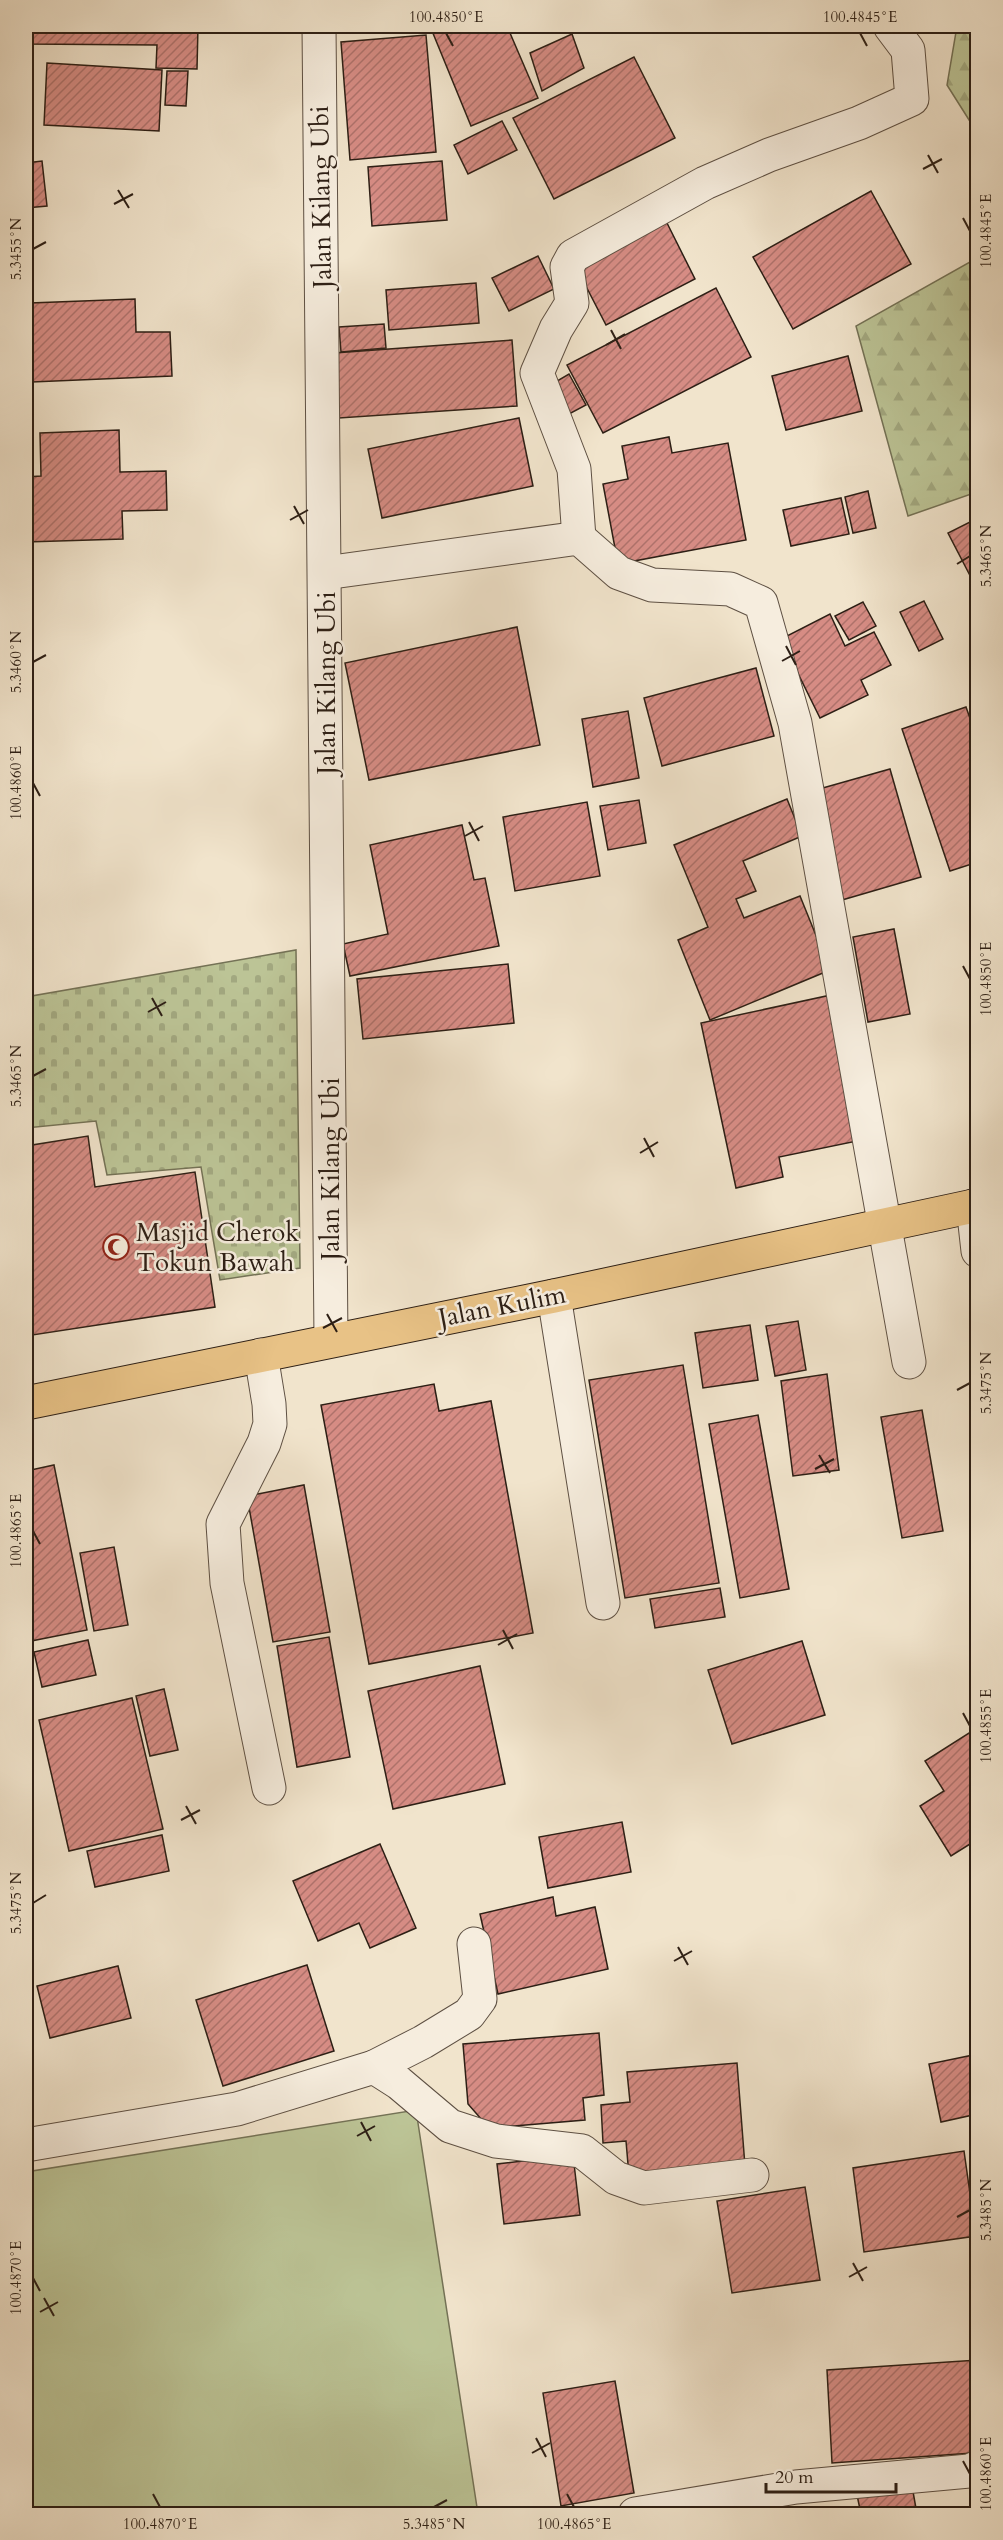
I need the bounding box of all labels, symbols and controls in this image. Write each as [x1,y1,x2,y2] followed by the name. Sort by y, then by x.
[409,7,483,27] text: 100.4850°E
[823,7,897,27] text: 100.4845°E
[302,105,340,293] street label: Jalan Kilang Ubi
[976,194,996,268] text: 100.4845°E
[6,217,26,280] text: 5.3455°N
[976,524,996,587] text: 5.3465°N
[309,592,344,778] street label: Jalan Kilang Ubi
[6,630,26,693] text: 5.3460°N
[6,746,26,820] text: 100.4860°E
[976,942,996,1016] text: 100.4850°E
[6,1044,26,1107] text: 5.3465°N
[313,1078,348,1264] street label: Jalan Kilang Ubi
[136,1215,299,1280] place label: Masjid Cherok Tokun Bawah
[101,1232,131,1262] mosque icon: Masjid Cherok Tokun Bawah
[431,1276,569,1336] street label: Jalan Kulim
[976,1351,996,1414] text: 5.3475°N
[6,1494,26,1568] text: 100.4865°E
[976,1689,996,1763] text: 100.4855°E
[6,1871,26,1934] text: 5.3475°N
[976,2178,996,2241] text: 5.3485°N
[6,2241,26,2315] text: 100.4870°E
[976,2437,996,2511] text: 100.4860°E
[766,2456,896,2494] scale bar
[775,2465,814,2490] text: 20 m
[123,2514,197,2534] text: 100.4870°E
[403,2514,466,2534] text: 5.3485°N
[537,2514,611,2534] text: 100.4865°E

